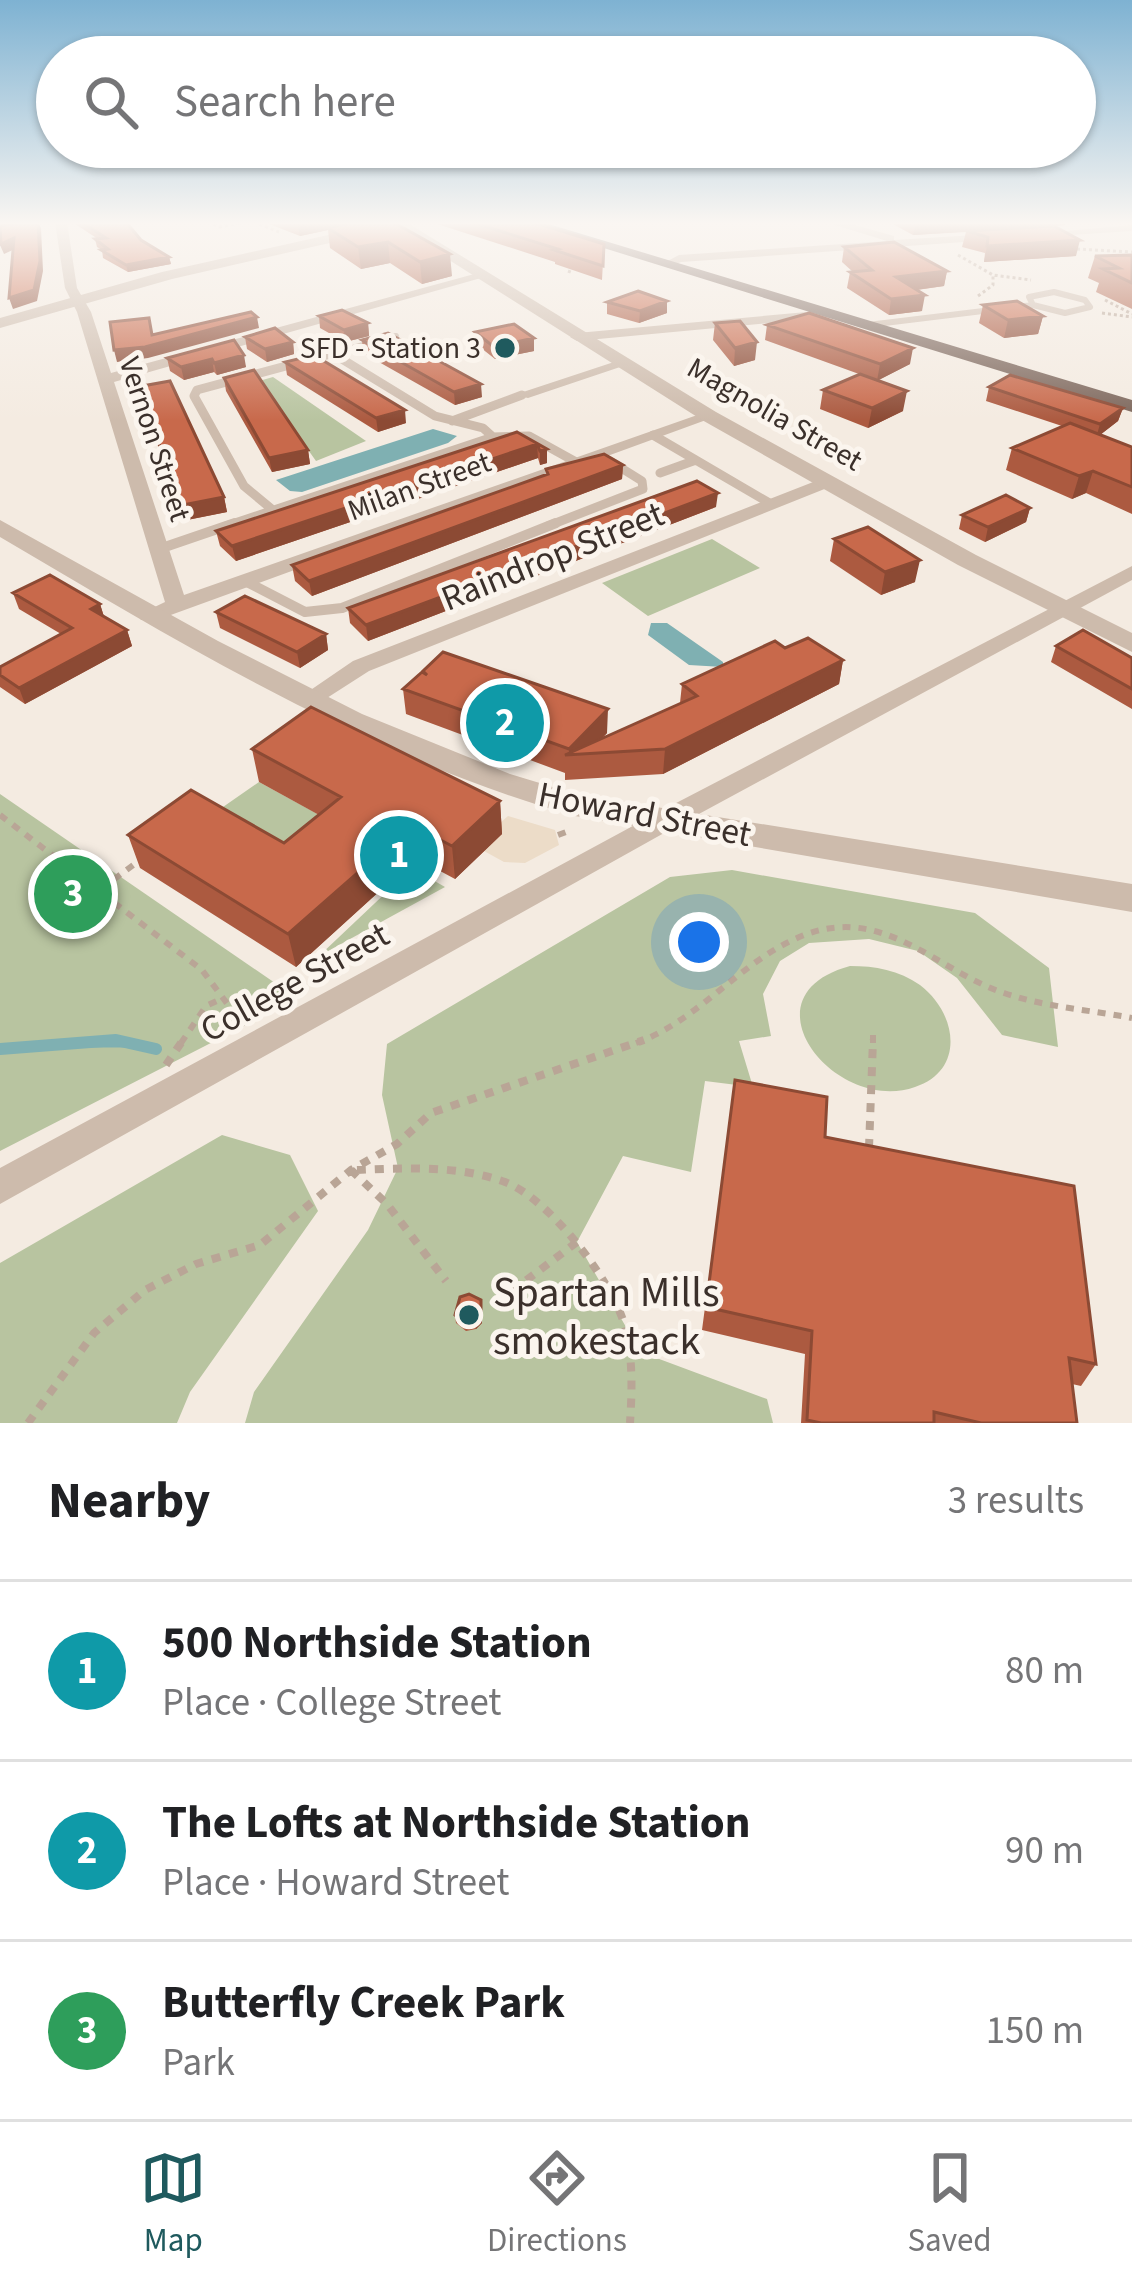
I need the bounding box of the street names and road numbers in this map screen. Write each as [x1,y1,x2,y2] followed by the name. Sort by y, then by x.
[679,347,870,482] street label: Magnolia Street
[108,351,201,527] street label: Vernon Street
[342,441,497,532] street label: Milan Street
[434,489,672,624] street label: Raindrop Street
[534,769,756,860] street label: Howard Street
[191,909,398,1055] street label: College Street

